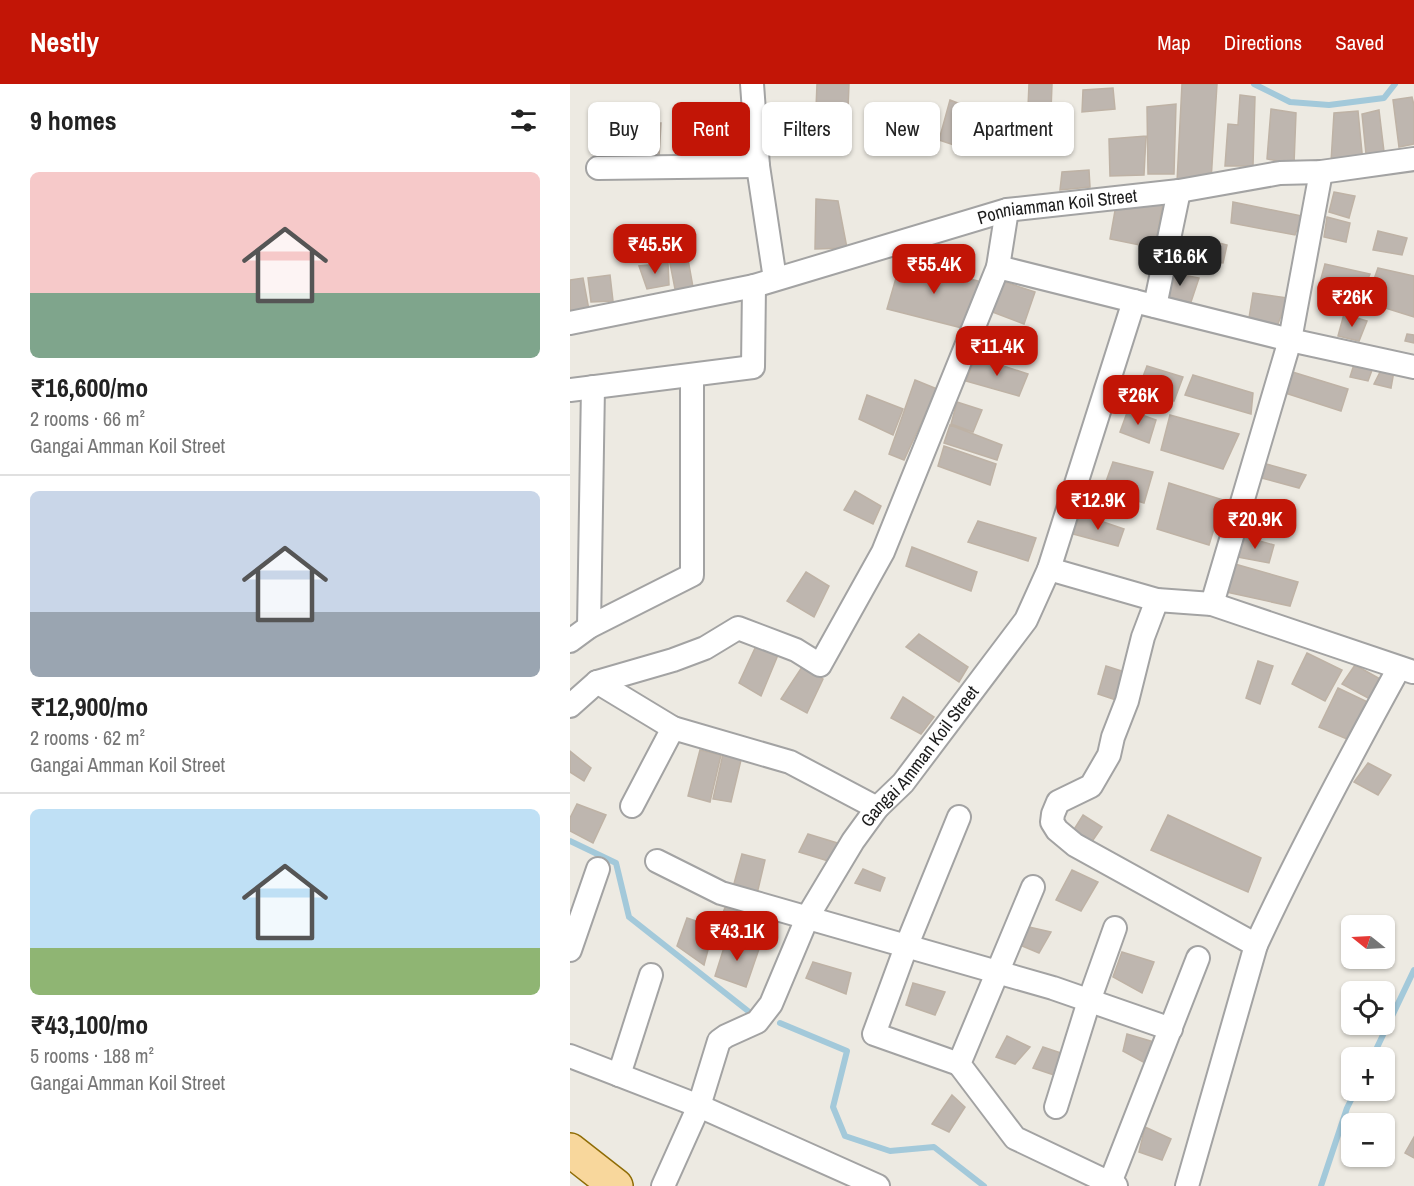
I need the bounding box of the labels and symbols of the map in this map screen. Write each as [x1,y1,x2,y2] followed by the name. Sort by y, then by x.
[974,183,1138,230] street label: Ponniamman Koil Street
[606,224,704,275] pin: ₹45.5K
[1131,236,1229,287] pin: ₹16.6K
[885,244,983,295] pin: ₹55.4K
[1316,277,1388,328] pin: ₹26K
[948,326,1046,377] pin: ₹11.4K
[1102,375,1174,426] pin: ₹26K
[1049,480,1147,531] pin: ₹12.9K
[1206,499,1304,550] pin: ₹20.9K
[854,680,984,832] street label: Gangai Amman Koil Street
[688,911,786,962] pin: ₹43.1K
[1341,915,1395,969] north arrow

